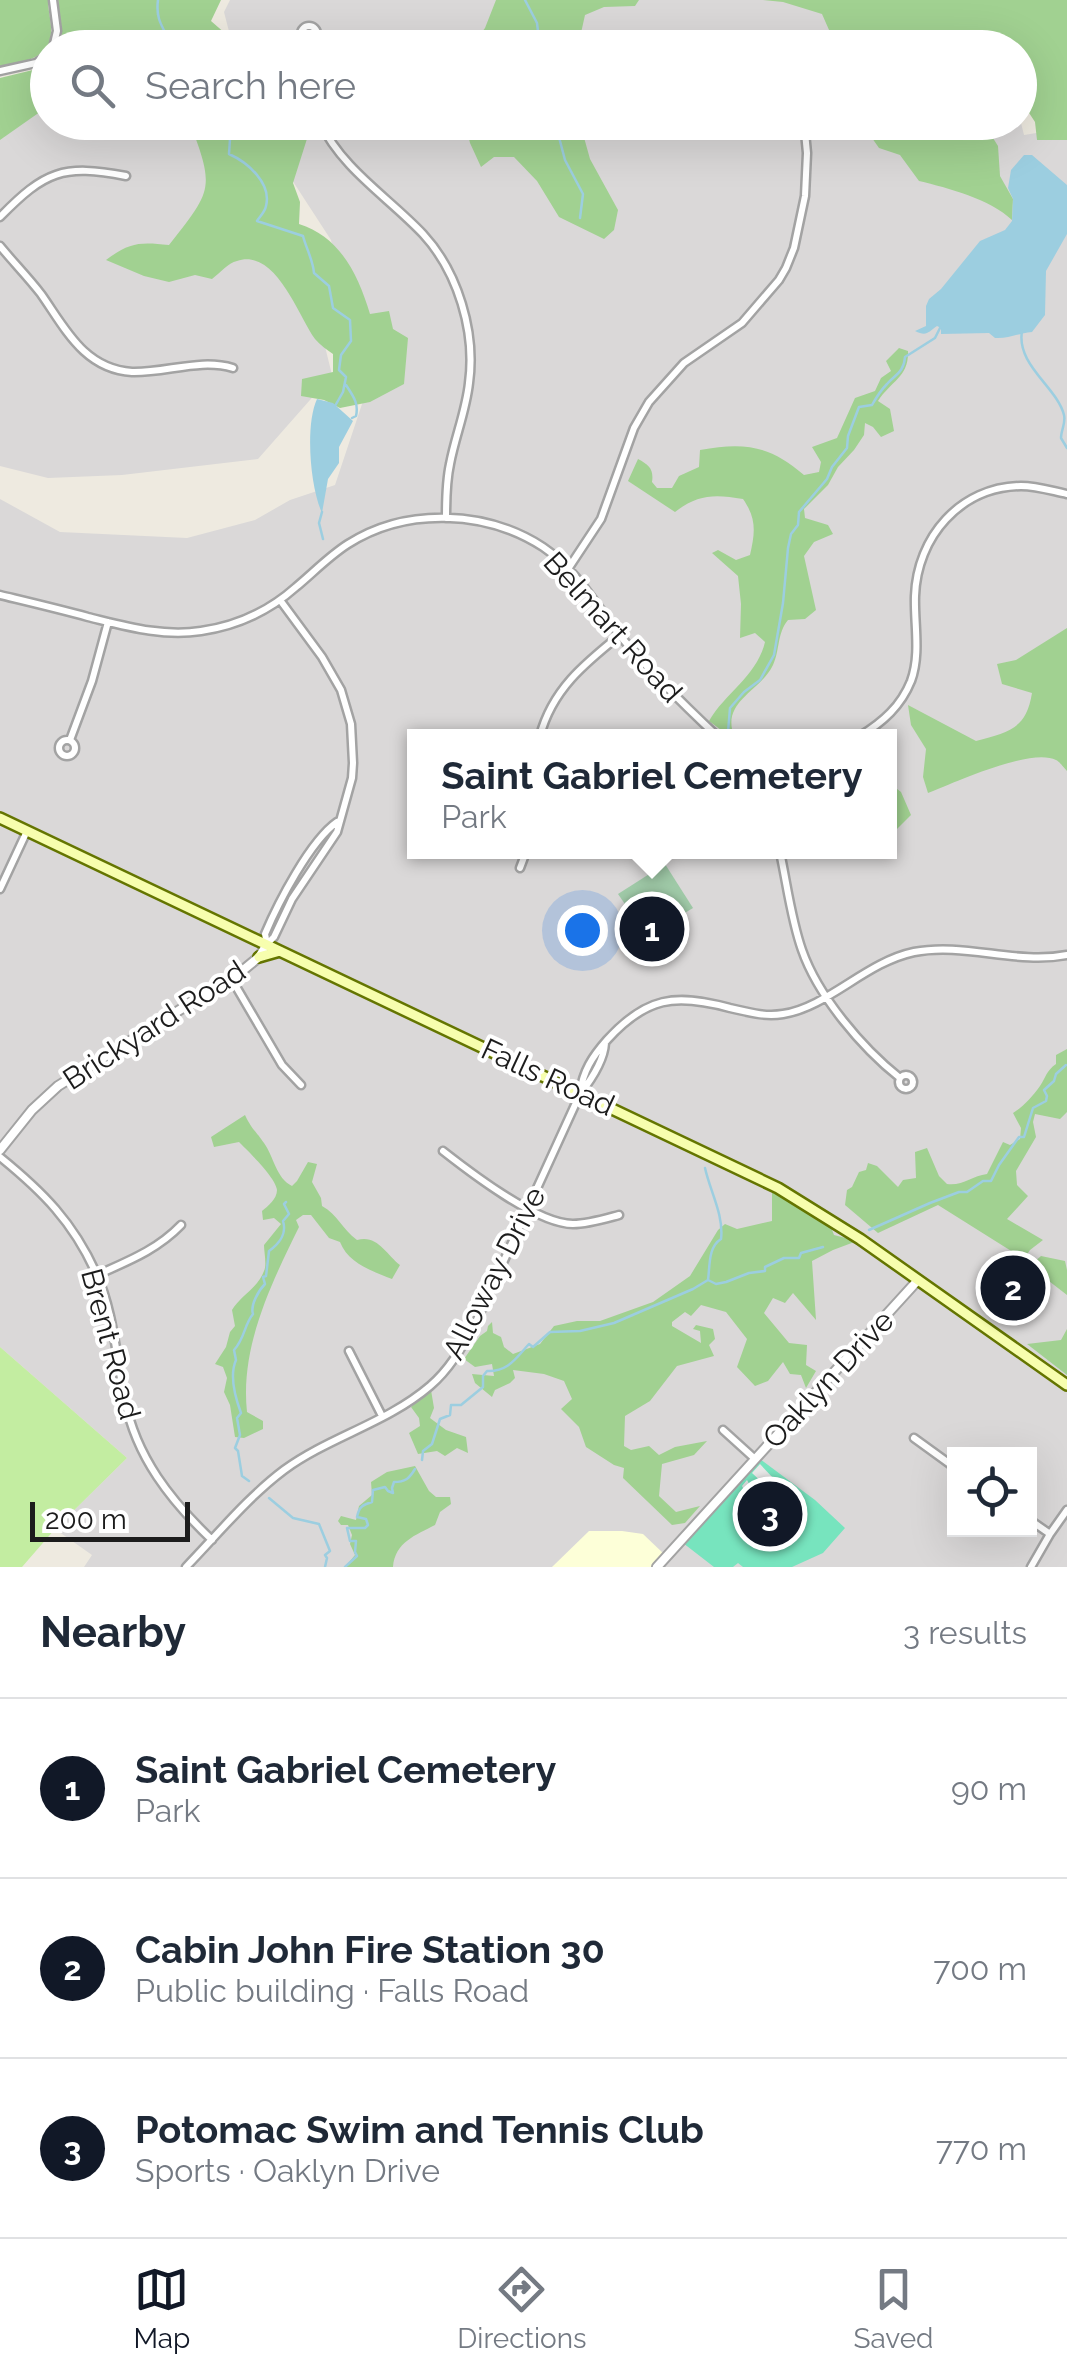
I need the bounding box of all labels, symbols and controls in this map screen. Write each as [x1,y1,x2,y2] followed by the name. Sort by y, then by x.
[30,30,1037,140] search box
[65,58,120,113] icon: search
[145,63,356,108] text: Search here
[536,545,690,709] street label: Belmart Road
[407,729,897,859] popup
[441,753,863,798] text: Saint Gabriel Cemetery
[441,798,507,835] text: Park
[620,892,684,966] pin: 1
[557,905,608,956] your location
[56,953,252,1097] street label: Brickyard Road
[476,1031,620,1123] street label: Falls Road
[436,1181,552,1365] street label: Alloway Drive
[980,1250,1046,1326] pin: 2
[74,1265,148,1423] street label: Brent Road
[755,1303,901,1455] street label: Oaklyn Drive
[947,1447,1037,1537] map controls
[947,1447,1037,1537] button: locate
[738,1476,802,1552] pin: 3
[30,1497,190,1542] scale bar
[45,1503,127,1536] text: 200 m
[40,1608,186,1657] text: Nearby
[903,1614,1027,1651] text: 3 results
[135,1747,556,1792] text: Saint Gabriel Cemetery
[65,1770,80,1807] text: 1
[951,1770,1027,1807] text: 90 m
[135,1792,200,1829] text: Park
[135,1927,605,1972] text: Cabin John Fire Station 30
[63,1950,82,1987] text: 2
[933,1950,1027,1987] text: 700 m
[135,1972,529,2009] text: Public building · Falls Road
[135,2107,704,2152] text: Potomac Swim and Tennis Club
[64,2130,81,2167] text: 3
[936,2130,1027,2167] text: 770 m
[135,2152,440,2189] text: Sports · Oaklyn Drive
[133,2262,190,2355] tab: Map
[457,2262,587,2355] tab: Directions
[853,2262,934,2355] tab: Saved

